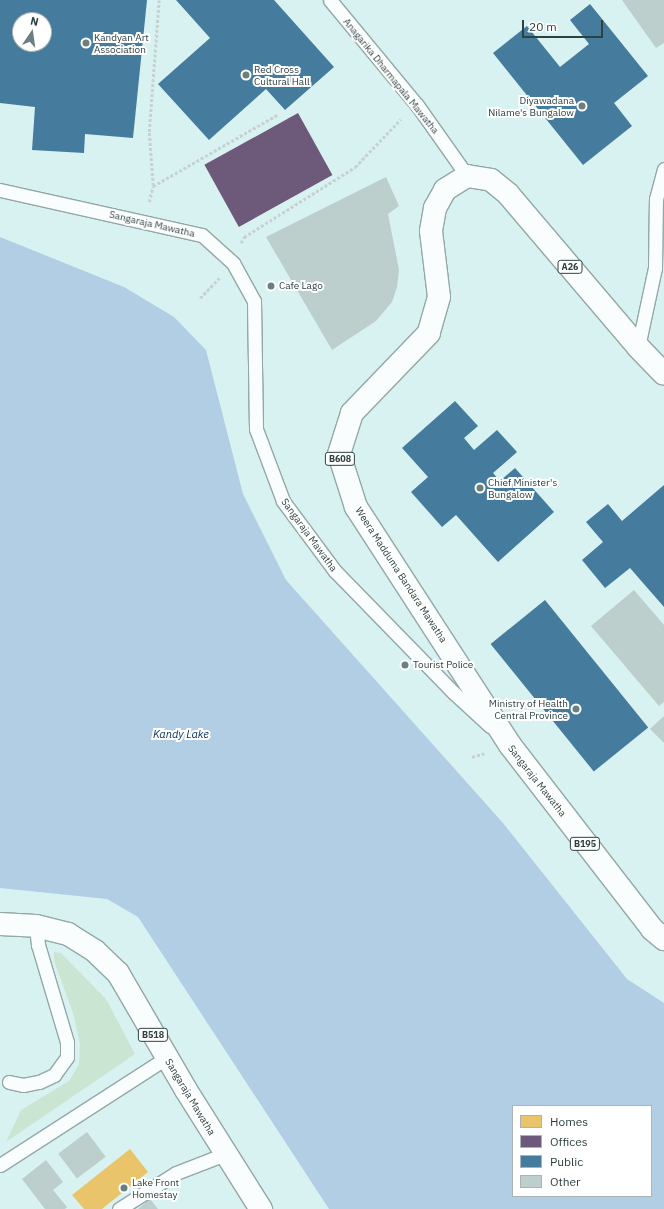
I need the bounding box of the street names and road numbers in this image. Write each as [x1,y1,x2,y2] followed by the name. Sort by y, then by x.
[341,16,441,136] street label: Anagarika Dharmapala Mawatha
[108,208,196,240] street label: Sangaraja Mawatha
[557,260,583,274] road number: A26
[324,452,356,466] road number: B608
[278,496,340,574] street label: Sangaraja Mawatha
[353,505,449,645] street label: Weera Madduma Bandara Mawatha
[505,743,569,819] street label: Sangaraja Mawatha
[569,837,601,851] road number: B195
[137,1028,169,1042] road number: B518
[162,1056,218,1138] street label: Sangaraja Mawatha

